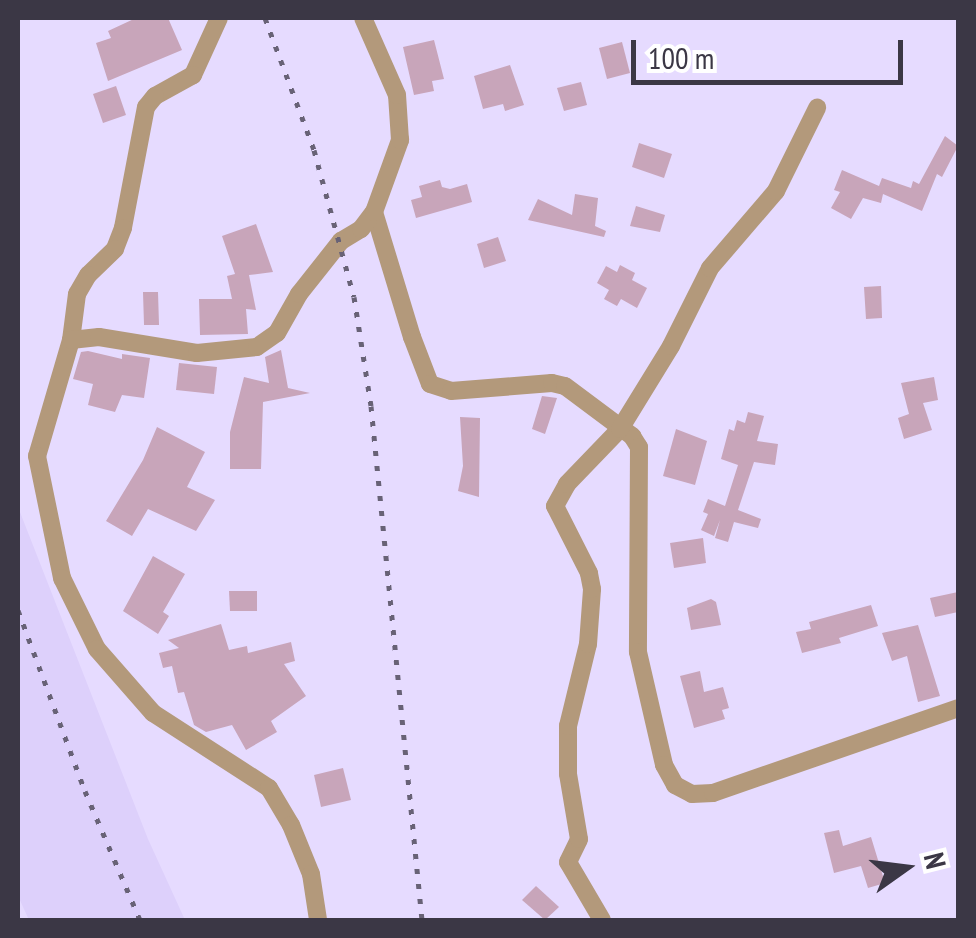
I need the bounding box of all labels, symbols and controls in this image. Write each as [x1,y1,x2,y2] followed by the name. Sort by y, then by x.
[636,20,908,82] scale bar
[648,38,714,77] text: 100 m
[856,818,956,918] north arrow
[916,849,955,872] text: N

